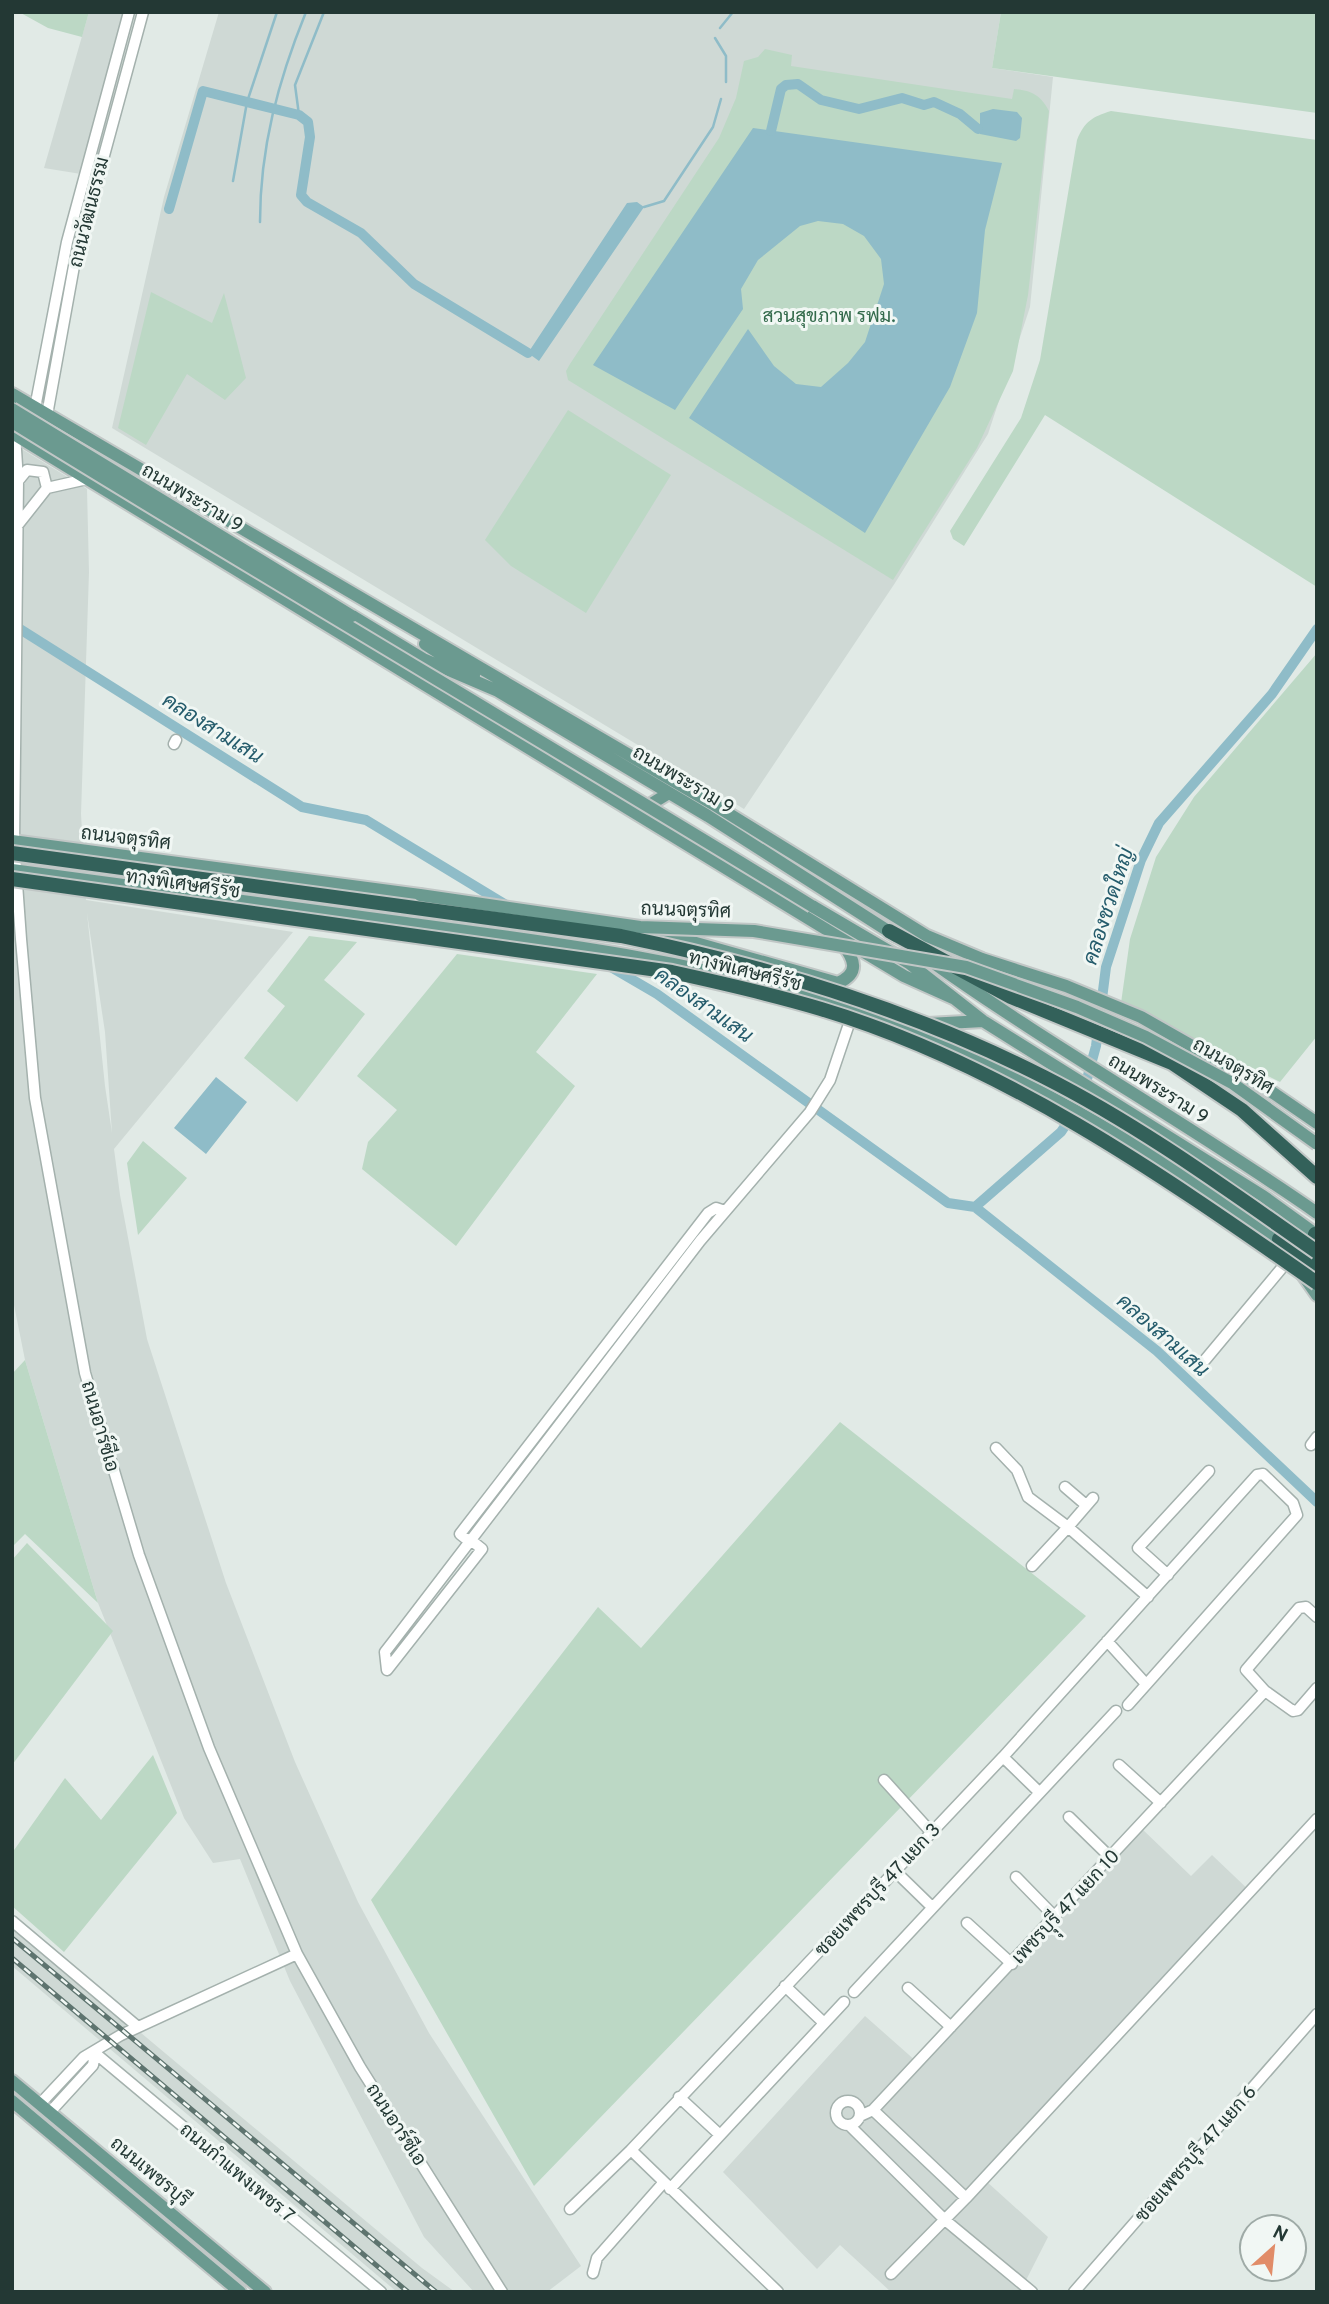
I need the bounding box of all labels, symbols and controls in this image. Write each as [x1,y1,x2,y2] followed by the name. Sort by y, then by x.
[65,155,115,270] street label: ถนนวัฒนธรรม
[762,305,896,329] park label: สวนสุขภาพ รฟม.
[137,459,247,538] street label: ถนนพระราม 9
[157,688,268,771] water label: คลองสามเสน
[628,741,738,820] street label: ถนนพระราม 9
[79,822,172,856] street label: ถนนจตุรทิศ
[1077,843,1141,968] water label: คลองชวดใหญ่
[124,863,242,905] street label: ทางพิเศษศรีรัช
[640,897,732,925] street label: ถนนจตุรทิศ
[686,944,804,998] street label: ทางพิเศษศรีรัช
[649,962,758,1050] water label: คลองสามเสน
[1188,1033,1278,1100] street label: ถนนจตุรทิศ
[1103,1049,1213,1130] street label: ถนนพระราม 9
[1110,1289,1214,1384] water label: คลองสามเสน
[75,1378,125,1475] street label: ถนนอาร์ซีเอ
[809,1817,947,1962] street label: ซอยเพชรบุรี 47 แยก 3
[1006,1844,1130,1973] street label: เพชรบุุรี 47 แยก 10
[360,2078,433,2171] street label: ถนนอาร์ซีเอ
[1129,2080,1263,2228] street label: ซอยเพชรบุรี 47 แยก 6
[174,2119,299,2229] street label: ถนนกำแพงเพชร 7
[105,2131,196,2213] street label: ถนนเพชรบุรี
[1238,2213,1308,2283] north arrow
[1268,2221,1291,2248] text: N

